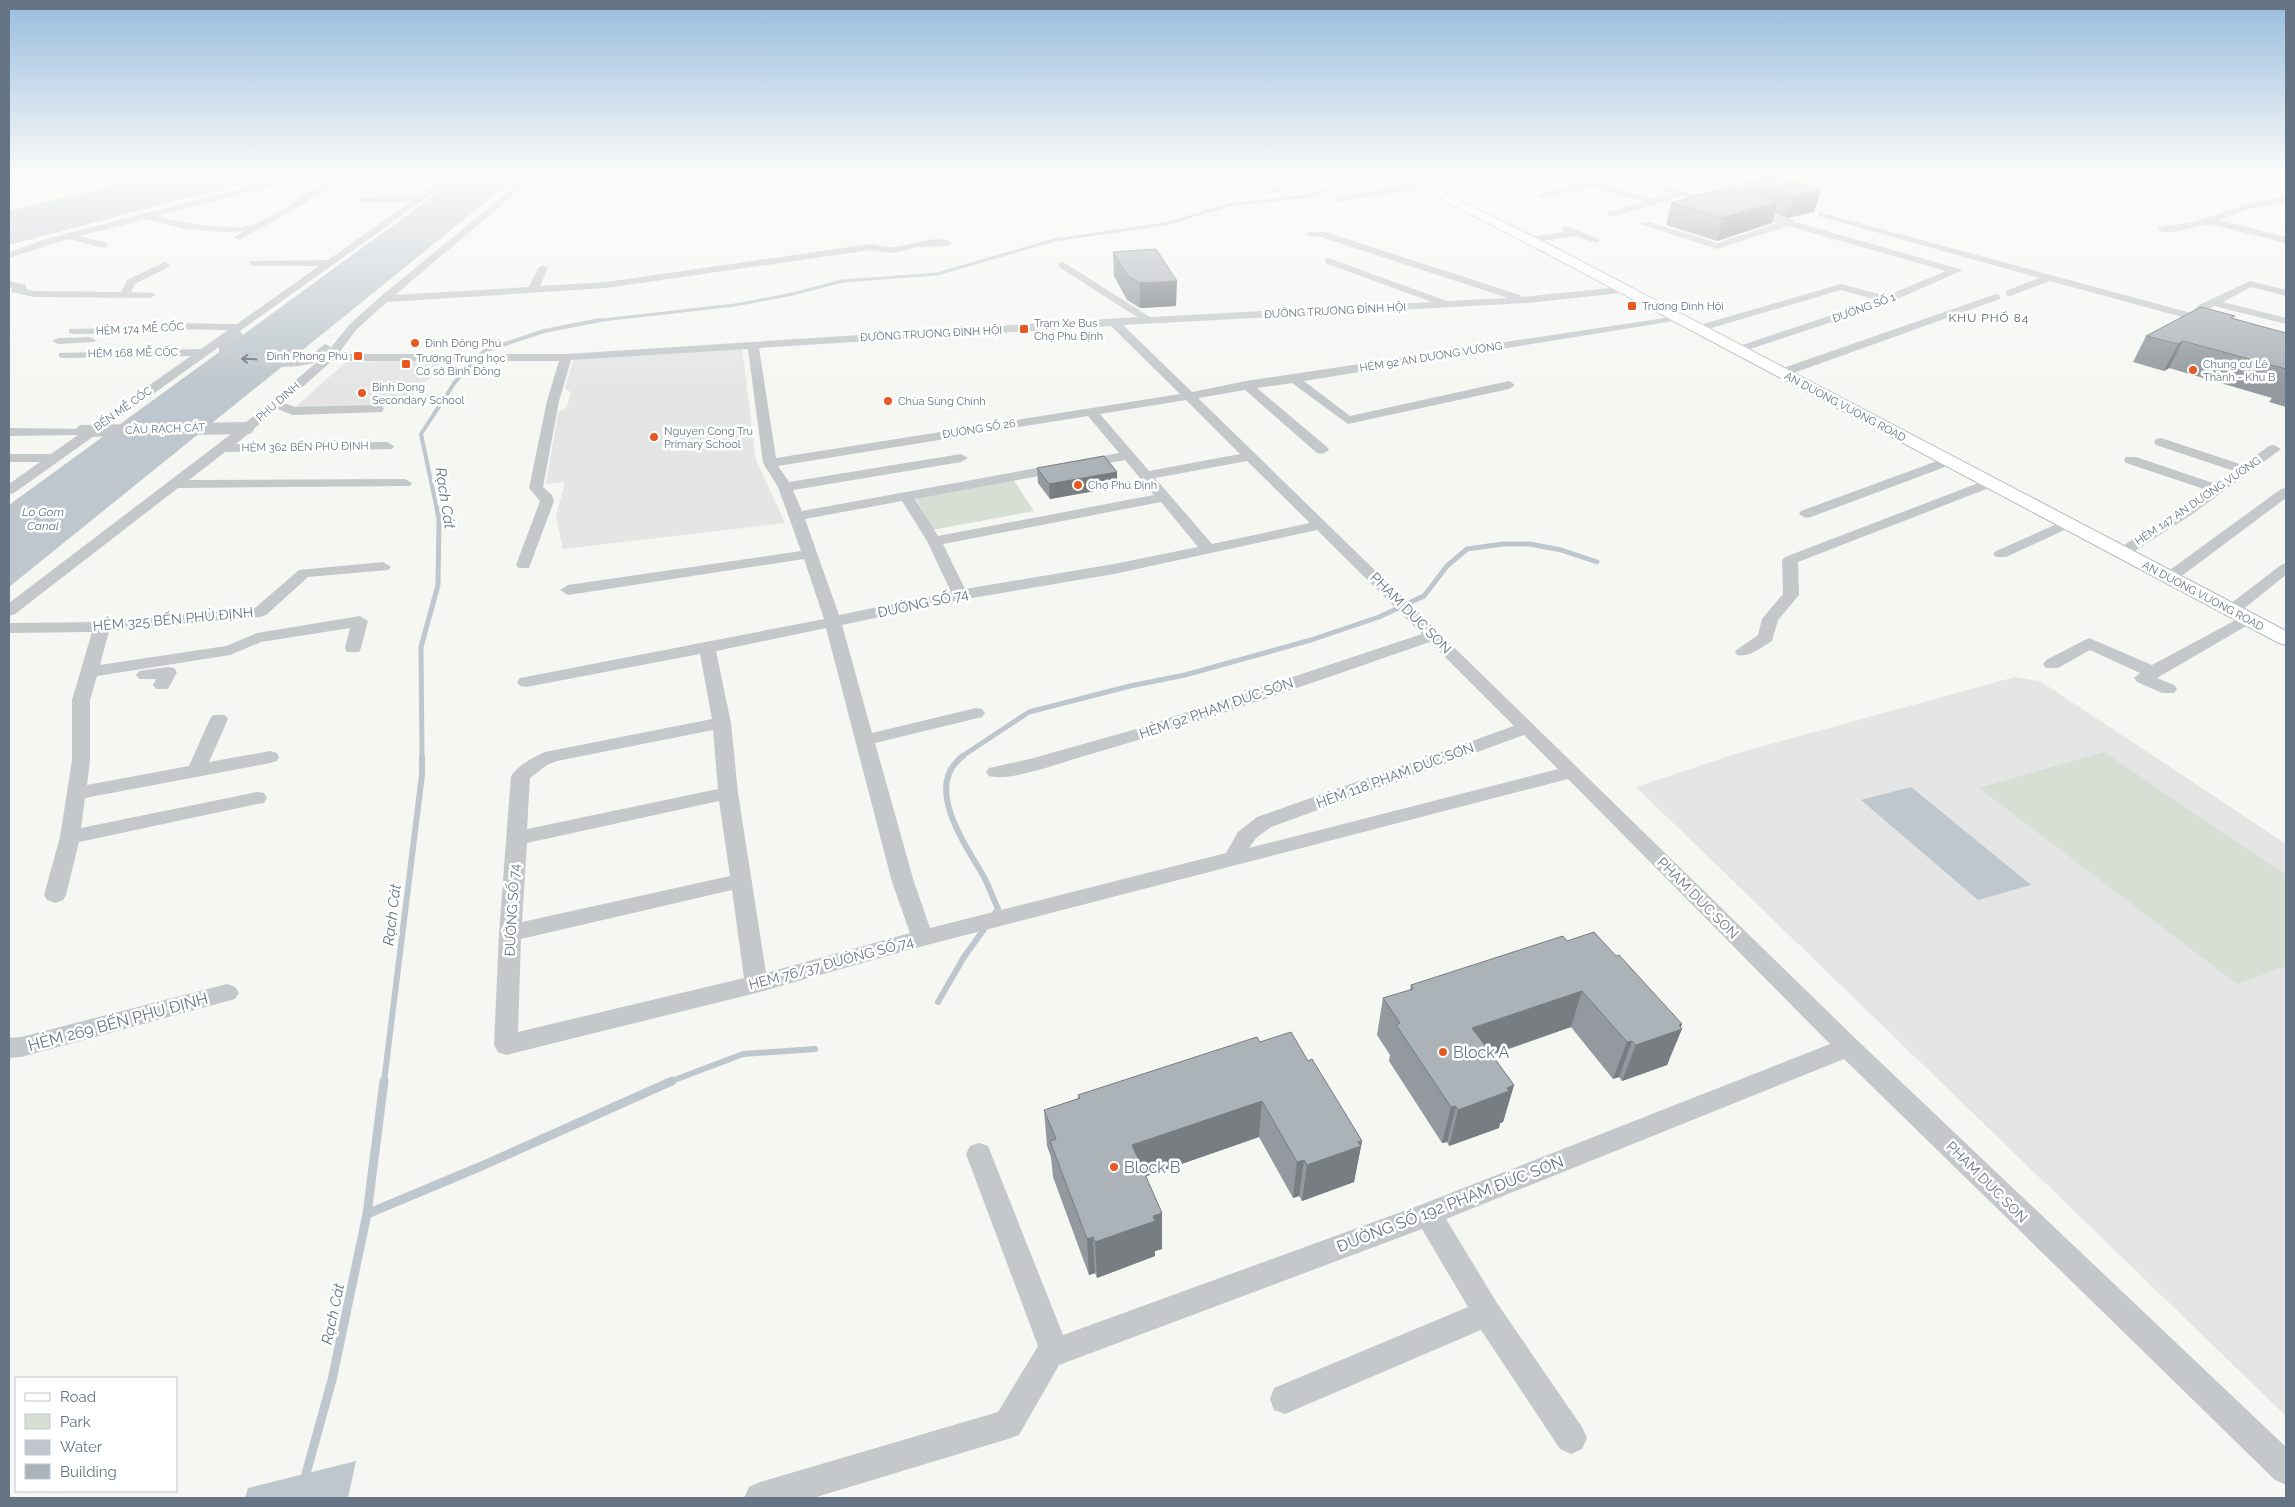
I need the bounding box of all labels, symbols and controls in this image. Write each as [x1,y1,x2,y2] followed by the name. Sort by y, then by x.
[1830,290,1898,325] street label: ĐƯỜNG SỐ 1
[1264,300,1406,321] street label: ĐƯỜNG TRƯƠNG ĐÌNH HỘI
[1626,300,1638,312] marker: Trương Đình Hội
[1642,300,1724,313] place label: Trương Đình Hội
[1949,311,2029,325] district label: KHU PHỐ 84
[1034,317,1103,343] place label: Trạm Xe Bus Chợ Phú Định
[95,319,185,338] street label: HẺM 174 MỄ CỐC
[860,323,1002,344] street label: ĐƯỜNG TRƯƠNG ĐÌNH HỘI
[1018,323,1030,335] marker: Trạm Xe Bus Chợ Phú Định
[409,337,421,349] marker: Đình Đông Phú
[425,337,501,350] place label: Đình Đông Phú
[1359,338,1503,375] street label: HẺM 92 AN DƯƠNG VƯƠNG
[88,345,179,360] street label: HẺM 168 MỄ CỐC
[266,350,348,363] place label: Đình Phong Phú
[352,350,364,362] marker: Đình Phong Phú
[416,352,506,378] place label: Trường Trung học Cơ sở Bình Đông
[241,355,257,364] one-way arrow
[400,358,412,370] marker: Trường Trung học Cơ sở Bình Đông
[2203,358,2275,384] place label: Chung cư Lê Thành - Khu B
[2187,364,2199,376] marker: Chung cư Lê Thành - Khu B
[1782,369,1908,445] street label: AN DUONG VUONG ROAD
[254,380,302,424] street label: PHU DINH
[372,381,464,407] place label: Binh Dong Secondary School
[91,383,155,434] street label: BẾN MỄ CỐC
[356,387,368,399] marker: Binh Dong Secondary School
[882,395,894,407] marker: Chùa Sùng Chính
[898,395,986,408] place label: Chùa Sùng Chính
[941,416,1017,441] street label: ĐƯỜNG SỐ 26
[125,420,205,437] street label: CẦU RẠCH CÁT
[664,425,753,451] place label: Nguyen Cong Tru Primary School
[648,431,660,443] marker: Nguyen Cong Tru Primary School
[241,438,369,455] street label: HẺM 362 BẾN PHÚ ĐỊNH
[2132,453,2263,548] street label: HẺM 147 AN DƯƠNG VƯƠNG
[431,466,459,530] water label: Rạch Cát
[1072,479,1084,491] marker: Chợ Phú Định
[1088,479,1157,492] place label: Chợ Phú Định
[22,505,64,533] water label: Lo Gom Canal
[2140,558,2266,634] street label: AN DUONG VUONG ROAD
[1367,569,1455,657] street label: PHAM DUC SON
[876,584,970,620] street label: ĐƯỜNG SỐ 74
[92,602,254,634] street label: HẺM 325 BẾN PHÚ ĐỊNH
[1137,673,1295,742] street label: HẺM 92 PHẠM ĐỨC SƠN
[1314,738,1476,811] street label: HẺM 118 PHẠM ĐỨC SƠN
[1654,854,1742,942] street label: PHAM DUC SON
[500,863,522,957] street label: ĐƯỜNG SỐ 74
[379,883,405,947] water label: Rạch Cát
[746,931,915,993] street label: HEM 76/37 ĐƯỜNG SỐ 74
[25,987,210,1055] street label: HẺM 269 BẾN PHÚ ĐỊNH
[1453,1043,1509,1062] place label: Block A
[1437,1046,1449,1058] marker: Block A
[1943,1138,2031,1226] street label: PHAM DUC SON
[1333,1150,1566,1256] street label: ĐƯỜNG SỐ 192 PHẠM ĐỨC SƠN
[1124,1158,1181,1177] place label: Block B
[1108,1161,1120,1173] marker: Block B
[318,1282,348,1346] water label: Rạch Cát
[15,1377,178,1492] legend
[60,1388,96,1406] text: Road
[60,1413,91,1431] text: Park
[60,1438,103,1456] text: Water
[60,1463,117,1481] text: Building

